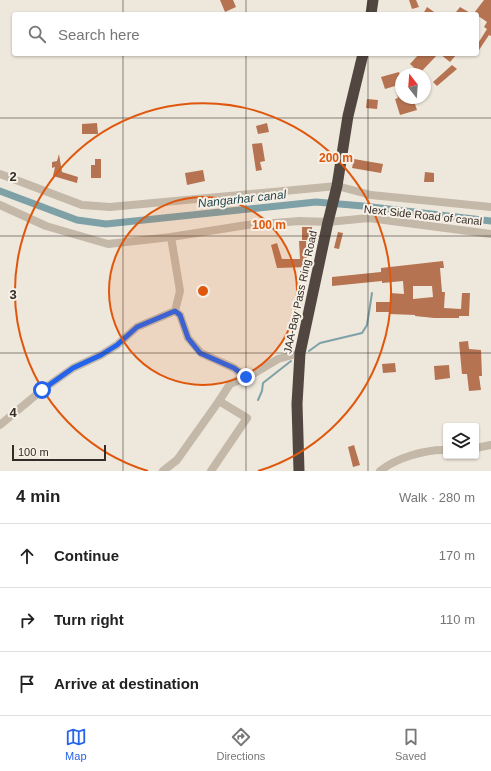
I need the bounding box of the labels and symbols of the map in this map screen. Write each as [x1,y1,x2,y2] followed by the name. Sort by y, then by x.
[395,68,431,104] north arrow
[319,151,353,165] text: 200 m
[9,169,17,184] text: 2
[197,187,287,211] water label: Nangarhar canal
[363,203,483,227] street label: Next Side Road of canal
[252,218,286,232] text: 100 m
[281,229,319,355] street label: JAA-Bay Pass Ring Road
[196,284,210,298] centre of rings
[9,287,17,302] text: 3
[237,368,255,386] route end
[33,381,51,399] route start
[9,405,17,420] text: 4
[12,443,106,462] scale bar

